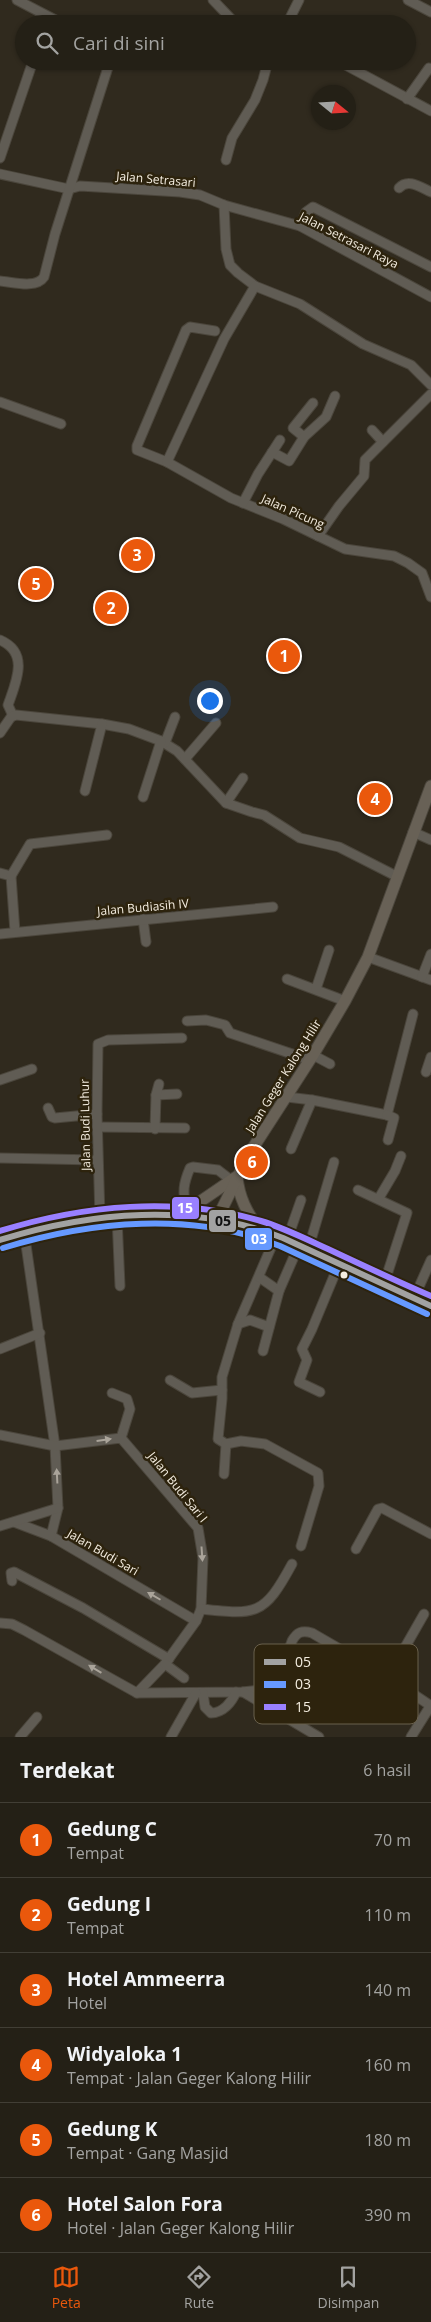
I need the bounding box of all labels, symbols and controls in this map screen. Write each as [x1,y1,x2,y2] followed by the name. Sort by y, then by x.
[15,15,416,70] search box
[33,29,61,57] icon: search
[73,30,165,56] text: Cari di sini
[311,85,356,130] north arrow
[115,167,196,191] street label: Jalan Setrasari
[295,207,402,272] street label: Jalan Setrasari Raya
[258,489,328,533] street label: Jalan Picung
[121,536,153,574] pin: 3
[20,565,52,603] pin: 5
[95,589,127,627] pin: 2
[268,637,300,675] pin: 1
[197,688,223,714] your location
[359,780,391,818] pin: 4
[95,894,190,920] street label: Jalan Budiasih IV
[241,1016,325,1137] street label: Jalan Geger Kalong Hilir
[76,1079,94,1172] street label: Jalan Budi Luhur
[236,1143,268,1181] pin: 6
[171,1196,200,1220] line badge: 15
[177,1198,193,1217] text: 15
[208,1209,237,1233] line badge: 05
[215,1211,231,1230] text: 05
[244,1227,273,1251] line badge: 03
[251,1229,267,1248] text: 03
[339,1270,349,1280] unlabelled marker
[96,1436,112,1444] one-way arrow
[144,1447,212,1526] street label: Jalan Budi Sari I
[52,1468,60,1484] one-way arrow
[63,1524,142,1579] street label: Jalan Budi Sari
[198,1546,206,1562] one-way arrow
[147,1592,160,1601] one-way arrow
[254,1644,418,1724] legend
[295,1652,311,1671] text: 05
[88,1664,102,1673] one-way arrow
[295,1674,311,1693] text: 03
[295,1697,311,1716] text: 15
[20,1756,115,1784] text: Terdekat
[363,1759,411,1781] text: 6 hasil
[67,1816,157,1842] text: Gedung C
[31,1829,41,1851] text: 1
[374,1829,411,1851] text: 70 m
[67,1842,124,1864] text: Tempat
[67,1891,151,1917] text: Gedung I
[31,1904,41,1926] text: 2
[365,1904,411,1926] text: 110 m
[67,1917,124,1939] text: Tempat
[67,1966,225,1992] text: Hotel Ammeerra
[31,1979,41,2001] text: 3
[365,1979,411,2001] text: 140 m
[67,1992,107,2014] text: Hotel
[67,2041,182,2067] text: Widyaloka 1
[31,2054,41,2076] text: 4
[365,2054,411,2076] text: 160 m
[67,2067,311,2089] text: Tempat · Jalan Geger Kalong Hilir
[67,2116,157,2142] text: Gedung K
[31,2129,41,2151] text: 5
[365,2129,411,2151] text: 180 m
[67,2142,228,2164] text: Tempat · Gang Masjid
[67,2191,223,2217] text: Hotel Salon Fora
[31,2204,41,2226] text: 6
[365,2204,411,2226] text: 390 m
[67,2217,294,2239] text: Hotel · Jalan Geger Kalong Hilir
[52,2263,81,2312] tab: Peta
[184,2263,214,2312] tab: Rute
[318,2263,379,2312] tab: Disimpan

